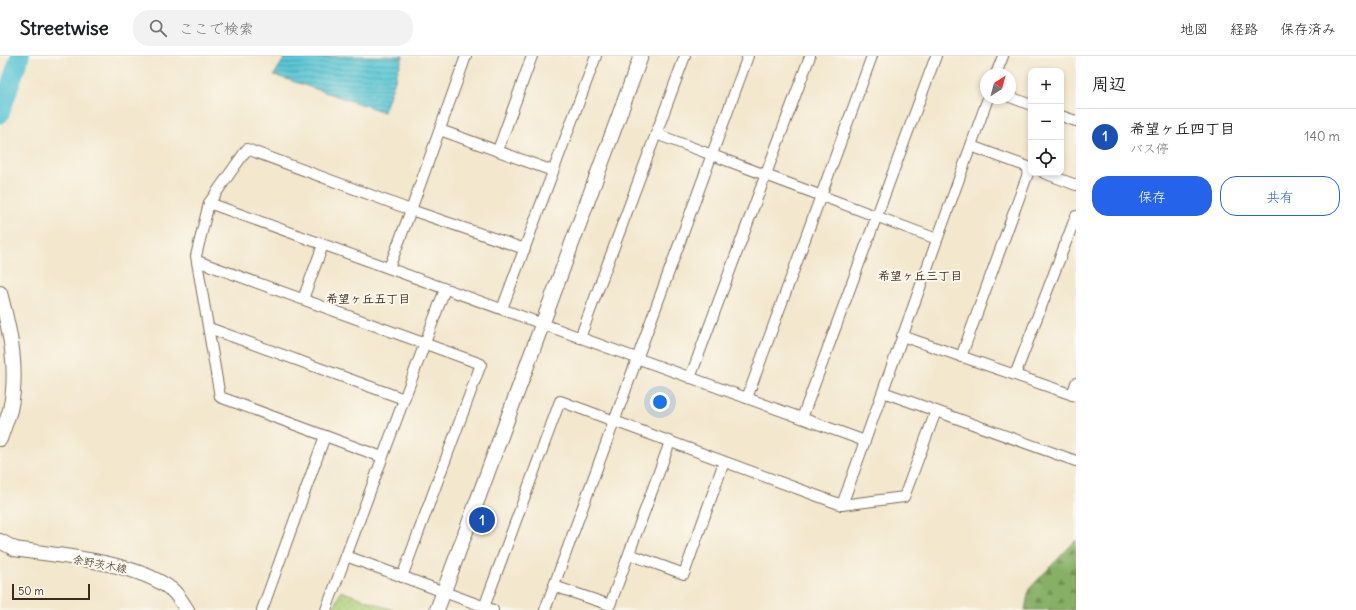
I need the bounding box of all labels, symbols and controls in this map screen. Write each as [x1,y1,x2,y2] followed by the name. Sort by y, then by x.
[133,10,413,46] search box
[20,16,109,40] text: Streetwise
[147,17,169,39] icon: search
[179,19,254,38] text: ここで検索
[1180,20,1208,38] text: 地図
[1230,20,1258,38] text: 経路
[1280,20,1336,38] text: 保存済み
[980,68,1016,104] north arrow
[1028,68,1064,176] map controls
[1028,68,1064,104] button: +
[1092,73,1126,95] text: 周辺
[1028,104,1064,140] button: −
[1130,119,1235,138] text: 希望ヶ丘四丁目
[1102,128,1108,145] text: 1
[1304,128,1340,145] text: 140 m
[1028,140,1064,176] button: locate
[1130,140,1169,157] text: バス停
[1092,176,1212,216] button: 保存
[1220,176,1340,216] button: 共有
[878,268,962,283] district label: 希望ヶ丘三丁目
[326,291,410,306] district label: 希望ヶ丘五丁目
[650,392,670,412] your location
[469,505,495,535] pin: 1
[72,552,128,576] street label: 余野茨木線
[12,582,90,601] scale bar
[18,584,44,598] text: 50 m

